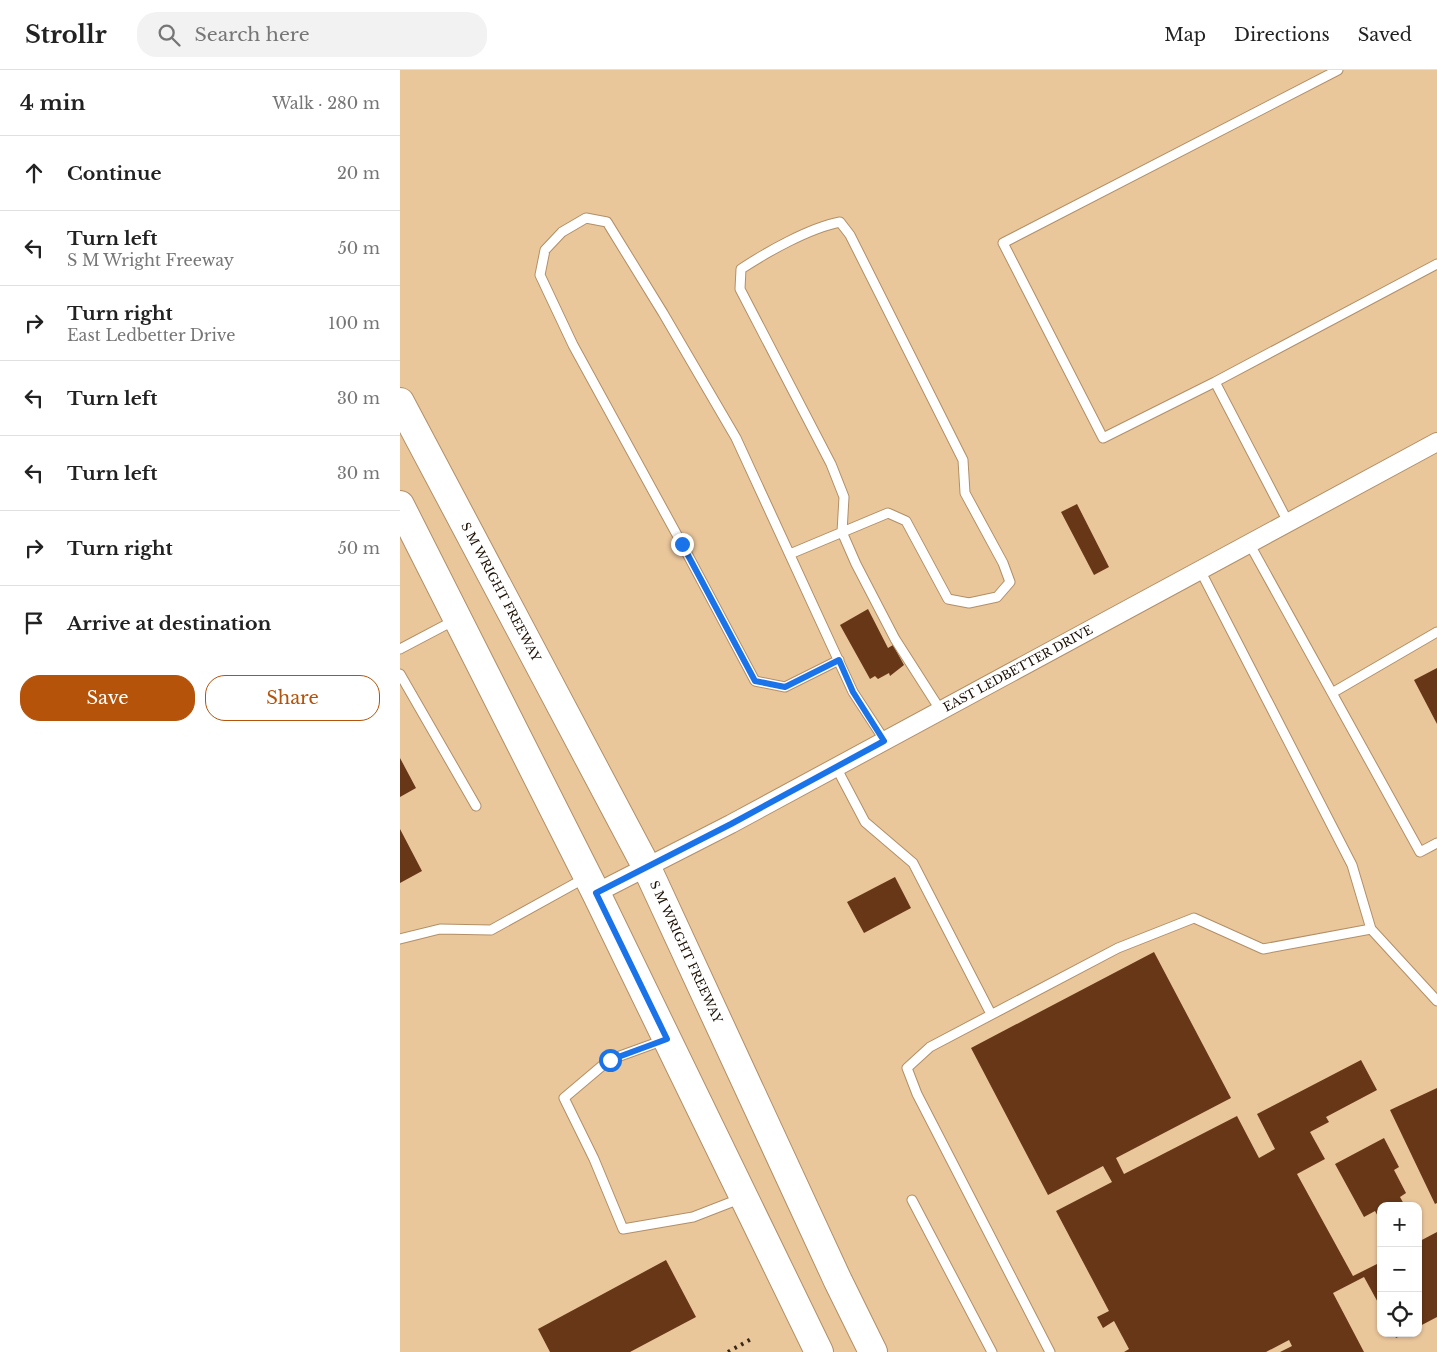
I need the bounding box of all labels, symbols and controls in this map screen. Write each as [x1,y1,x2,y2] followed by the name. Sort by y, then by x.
[137,12,487,57] search box
[25,20,107,49] text: Strollr
[155,21,183,49] icon: search
[195,23,310,46] text: Search here
[1164,24,1206,46] text: Map
[1234,24,1330,46] text: Directions
[1358,24,1412,46] text: Saved
[20,90,86,116] text: 4 min
[272,93,380,113] text: Walk · 280 m
[20,159,48,187] icon: ahead
[67,162,162,185] text: Continue
[337,163,380,183] text: 20 m
[67,227,158,250] text: Turn left
[20,234,48,262] icon: left
[338,238,380,258] text: 50 m
[67,250,234,270] text: S M Wright Freeway
[67,302,173,325] text: Turn right
[20,309,48,337] icon: right
[328,313,380,333] text: 100 m
[67,325,235,345] text: East Ledbetter Drive
[20,384,48,412] icon: left
[67,387,158,410] text: Turn left
[337,388,380,408] text: 30 m
[20,459,48,487] icon: left
[67,462,158,485] text: Turn left
[337,463,380,483] text: 30 m
[458,520,544,664] street label: S M WRIGHT FREEWAY
[671,533,694,556] route end
[20,534,48,562] icon: right
[67,537,173,560] text: Turn right
[338,538,380,558] text: 50 m
[20,609,48,637] icon: arrive
[67,612,271,635] text: Arrive at destination
[941,622,1095,715] street label: EAST LEDBETTER DRIVE
[20,675,195,721] button: Save
[205,675,380,721] button: Share
[647,878,726,1026] street label: S M WRIGHT FREEWAY
[599,1049,622,1072] route start
[1377,1202,1422,1337] map controls
[1377,1202,1422,1247] button: +
[1377,1247,1422,1292] button: −
[1377,1292,1422,1337] button: locate

